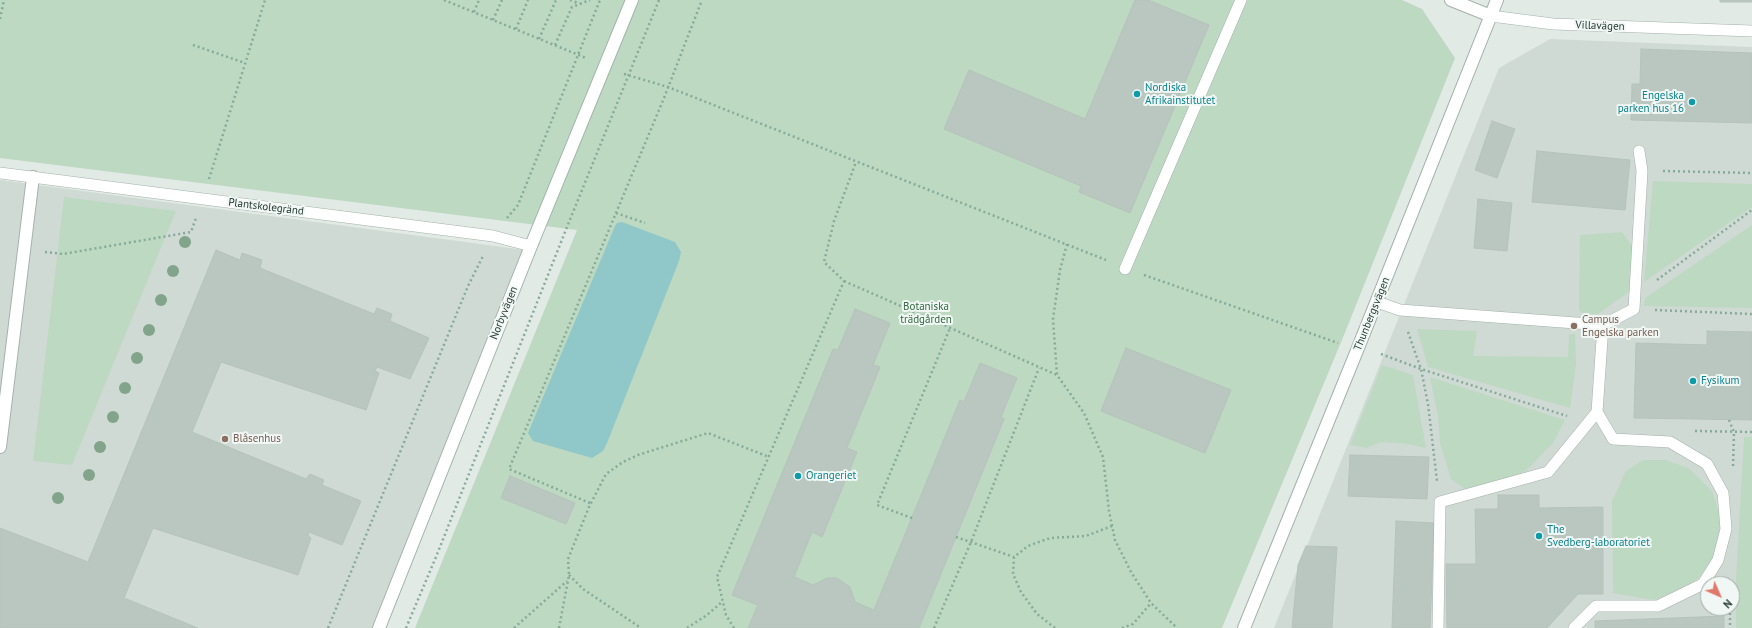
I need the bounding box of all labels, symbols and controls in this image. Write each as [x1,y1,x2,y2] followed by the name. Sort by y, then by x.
[1575,19,1625,33] street label: Villavägen
[1145,81,1215,107] place label: Nordiska Afrikainstitutet
[1132,89,1142,99] marker: Nordiska Afrikainstitutet
[1618,89,1684,115] place label: Engelska parken hus 16
[1687,97,1697,107] marker: Engelska parken hus 16
[228,196,304,218] street label: Plantskolegränd
[1351,275,1393,353] street label: Thunbergsvägen
[487,284,521,342] street label: Norbyvägen
[900,300,952,326] park label: Botaniska trädgården
[1582,313,1659,339] place label: Campus Engelska parken
[1569,321,1579,331] marker: Campus Engelska parken
[1701,374,1740,388] place label: Fysikum
[1688,376,1698,386] marker: Fysikum
[233,432,281,446] place label: Blåsenhus
[220,434,230,444] marker: Blåsenhus
[806,469,856,483] place label: Orangeriet
[793,471,803,481] marker: Orangeriet
[1547,523,1650,549] place label: The Svedberg-laboratoriet
[1534,531,1544,541] marker: The Svedberg-laboratoriet
[1700,576,1740,616] north arrow
[1720,596,1735,611] text: N

